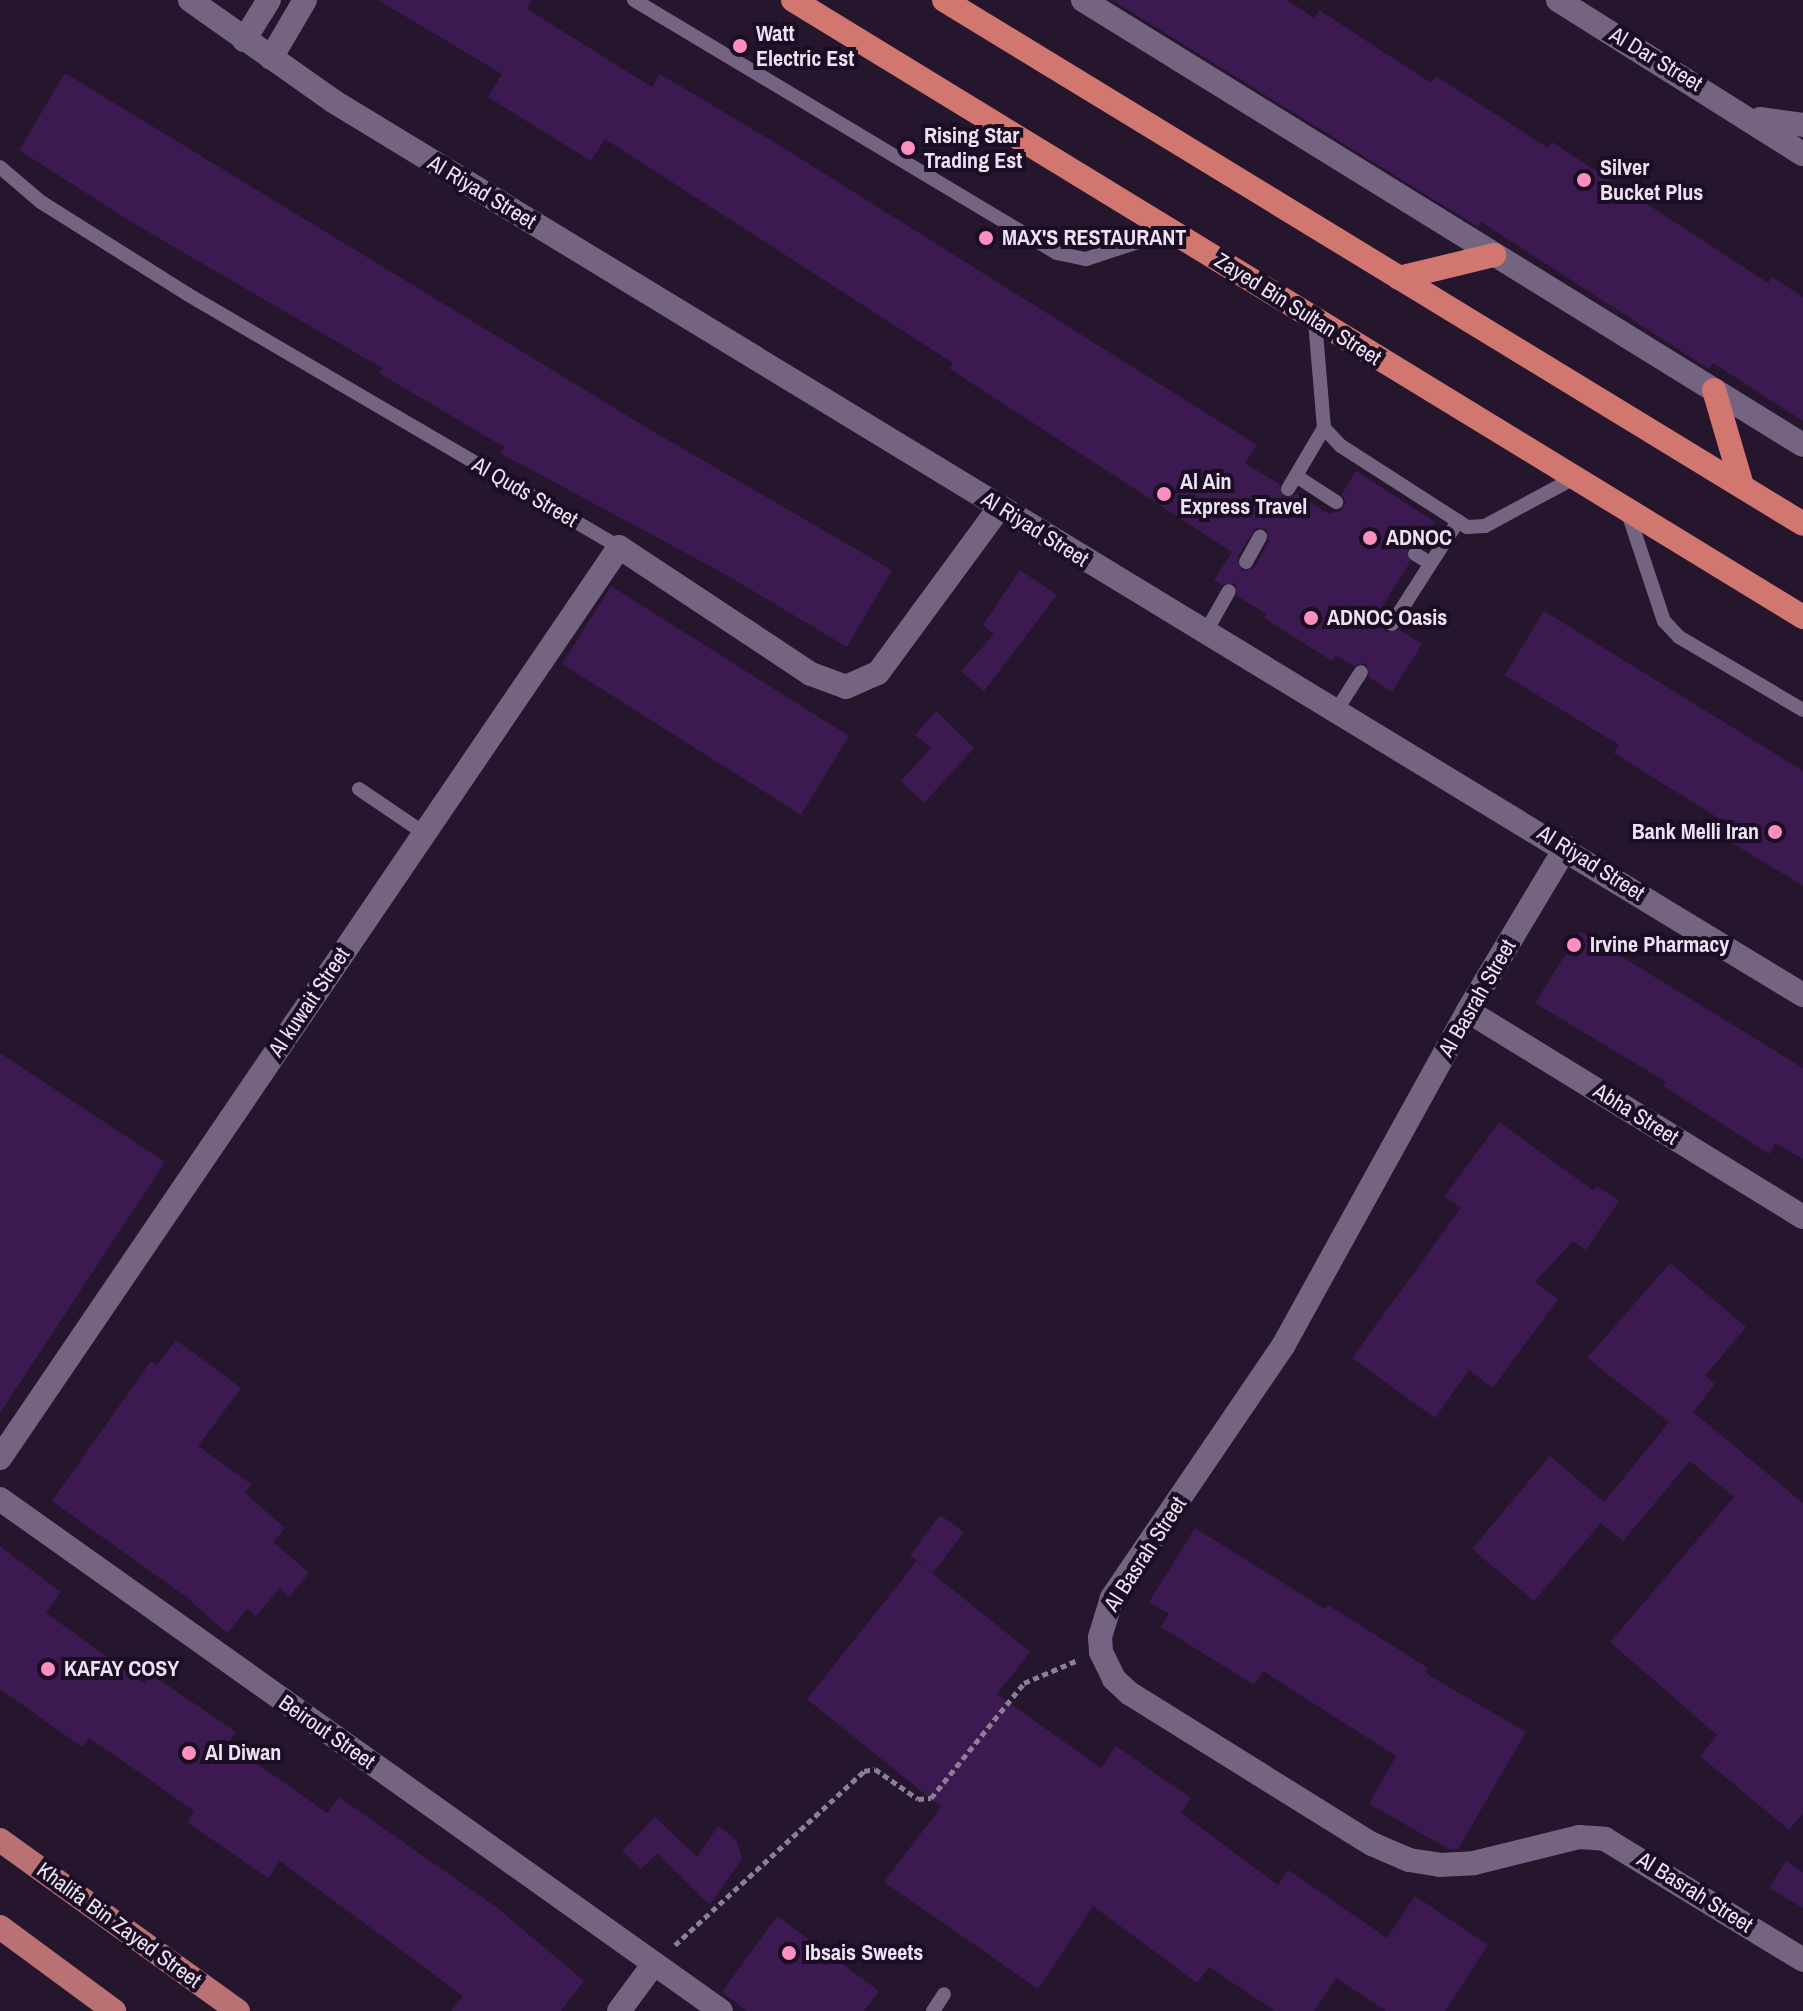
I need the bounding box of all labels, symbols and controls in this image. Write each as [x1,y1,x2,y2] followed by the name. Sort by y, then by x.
[756,20,854,72] place label: Watt Electric Est
[1605,21,1707,97] street label: Al Dar Street
[731,37,749,55] marker: Watt Electric Est
[924,122,1022,174] place label: Rising Star Trading Est
[899,139,917,157] marker: Rising Star Trading Est
[423,149,541,235] street label: Al Riyad Street
[1600,154,1703,206] place label: Silver Bucket Plus
[1575,171,1593,189] marker: Silver Bucket Plus
[1002,225,1186,251] place label: MAX'S RESTAURANT
[977,229,995,247] marker: MAX'S RESTAURANT
[1210,247,1386,371] street label: Zayed Bin Sultan Street
[468,451,582,533] street label: Al Quds Street
[1180,468,1307,520] place label: Al Ain Express Travel
[1155,485,1173,503] marker: Al Ain Express Travel
[977,486,1093,572] street label: Al Riyad Street
[1386,525,1452,551] place label: ADNOC
[1361,529,1379,547] marker: ADNOC
[1327,605,1447,631] place label: ADNOC Oasis
[1302,609,1320,627] marker: ADNOC Oasis
[1632,819,1759,845] place label: Bank Melli Iran
[1533,820,1649,906] street label: Al Riyad Street
[1766,823,1784,841] marker: Bank Melli Iran
[1590,932,1729,958] place label: Irvine Pharmacy
[1433,935,1521,1061] street label: Al Basrah Street
[1565,936,1583,954] marker: Irvine Pharmacy
[263,942,355,1062] street label: Al kuwait Street
[1589,1078,1683,1150] street label: Abha Street
[1098,1492,1192,1616] street label: Al Basrah Street
[64,1656,180,1682] place label: KAFAY COSY
[39,1660,57,1678] marker: KAFAY COSY
[274,1689,380,1775] street label: Beirout Street
[205,1740,281,1766] place label: Al Diwan
[180,1744,198,1762] marker: Al Diwan
[1632,1846,1758,1938] street label: Al Basrah Street
[32,1857,206,1993] street label: Khalifa Bin Zayed Street
[805,1940,923,1966] place label: Ibsais Sweets
[780,1944,798,1962] marker: Ibsais Sweets

